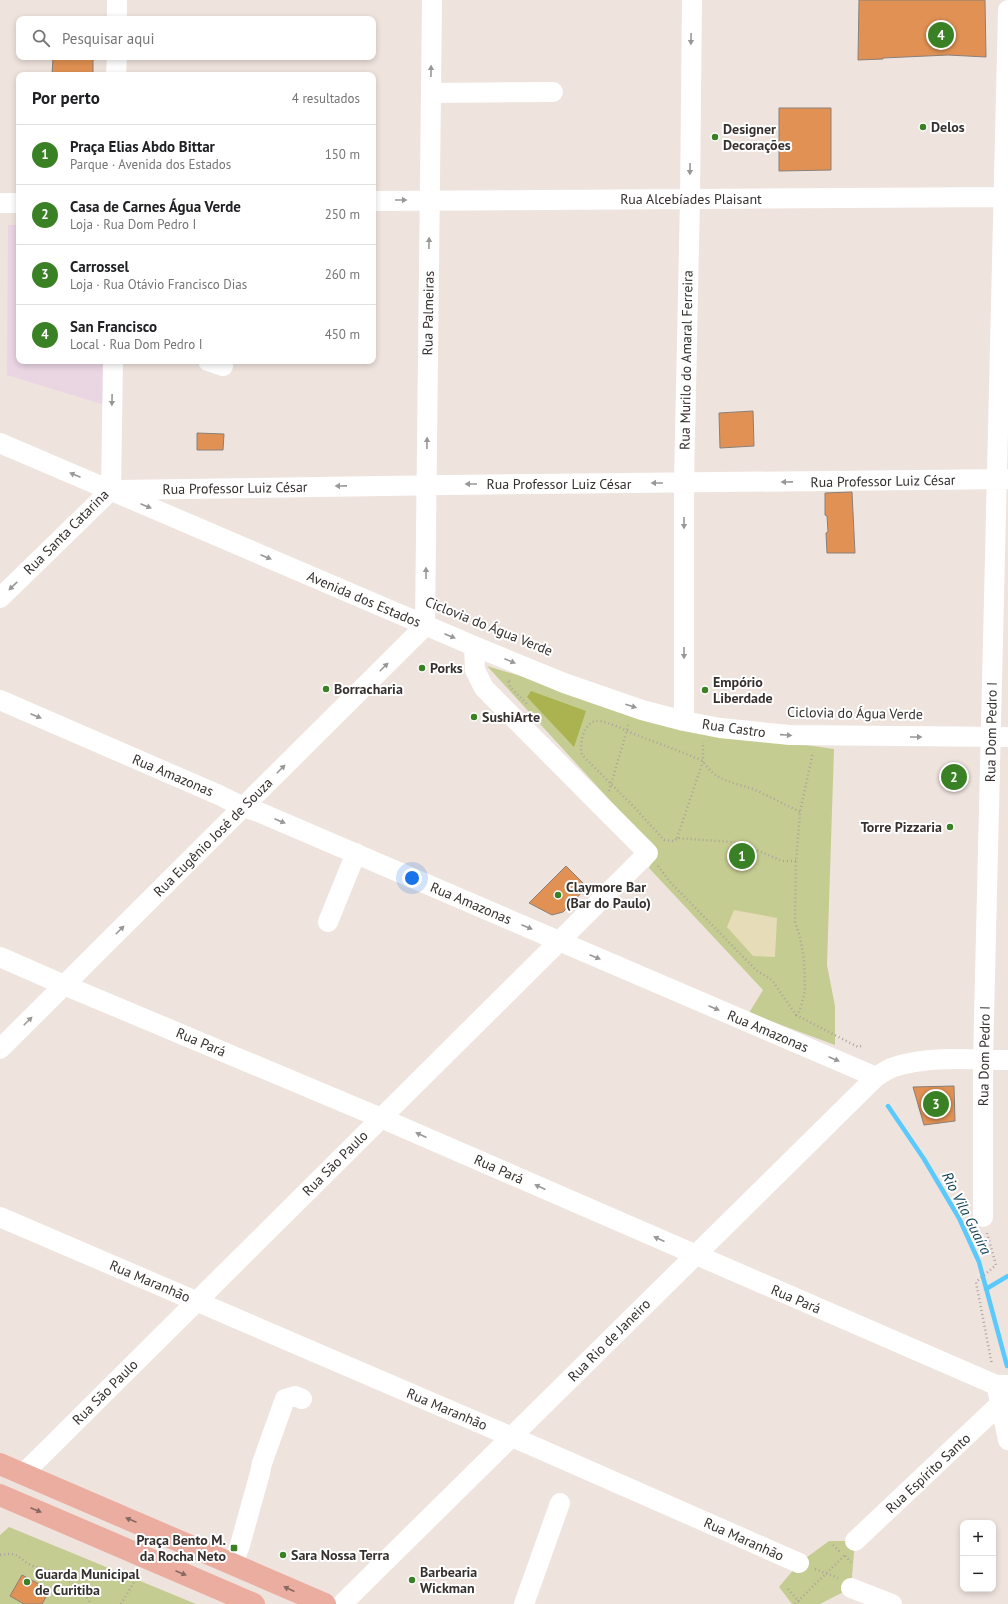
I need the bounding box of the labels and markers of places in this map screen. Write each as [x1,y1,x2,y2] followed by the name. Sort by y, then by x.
[928,20,954,50] pin: 4
[931,118,965,136] place label: Delos
[723,120,791,154] place label: Designer Decorações
[918,122,928,132] marker: Delos
[710,132,720,142] marker: Designer Decorações
[430,659,463,677] place label: Porks
[417,663,427,673] marker: Porks
[713,673,773,707] place label: Empório Liberdade
[334,680,403,698] place label: Borracharia
[321,684,331,694] marker: Borracharia
[700,685,710,695] marker: Empório Liberdade
[482,708,540,726] place label: SushiArte
[469,712,479,722] marker: SushiArte
[941,762,967,792] pin: 2
[861,818,942,836] place label: Torre Pizzaria
[945,822,955,832] marker: Torre Pizzaria
[729,841,755,871] pin: 1
[566,878,651,912] place label: Claymore Bar (Bar do Paulo)
[553,890,563,900] marker: Claymore Bar (Bar do Paulo)
[923,1089,949,1119] pin: 3
[136,1531,226,1565] place label: Praça Bento M. da Rocha Neto
[229,1543,239,1553] marker: Praça Bento M. da Rocha Neto
[291,1546,389,1564] place label: Sara Nossa Terra
[278,1550,288,1560] marker: Sara Nossa Terra
[420,1563,477,1597] place label: Barbearia Wickman
[35,1565,140,1599] place label: Guarda Municipal de Curitiba
[407,1575,417,1585] marker: Barbearia Wickman
[22,1577,32,1587] marker: Guarda Municipal de Curitiba

